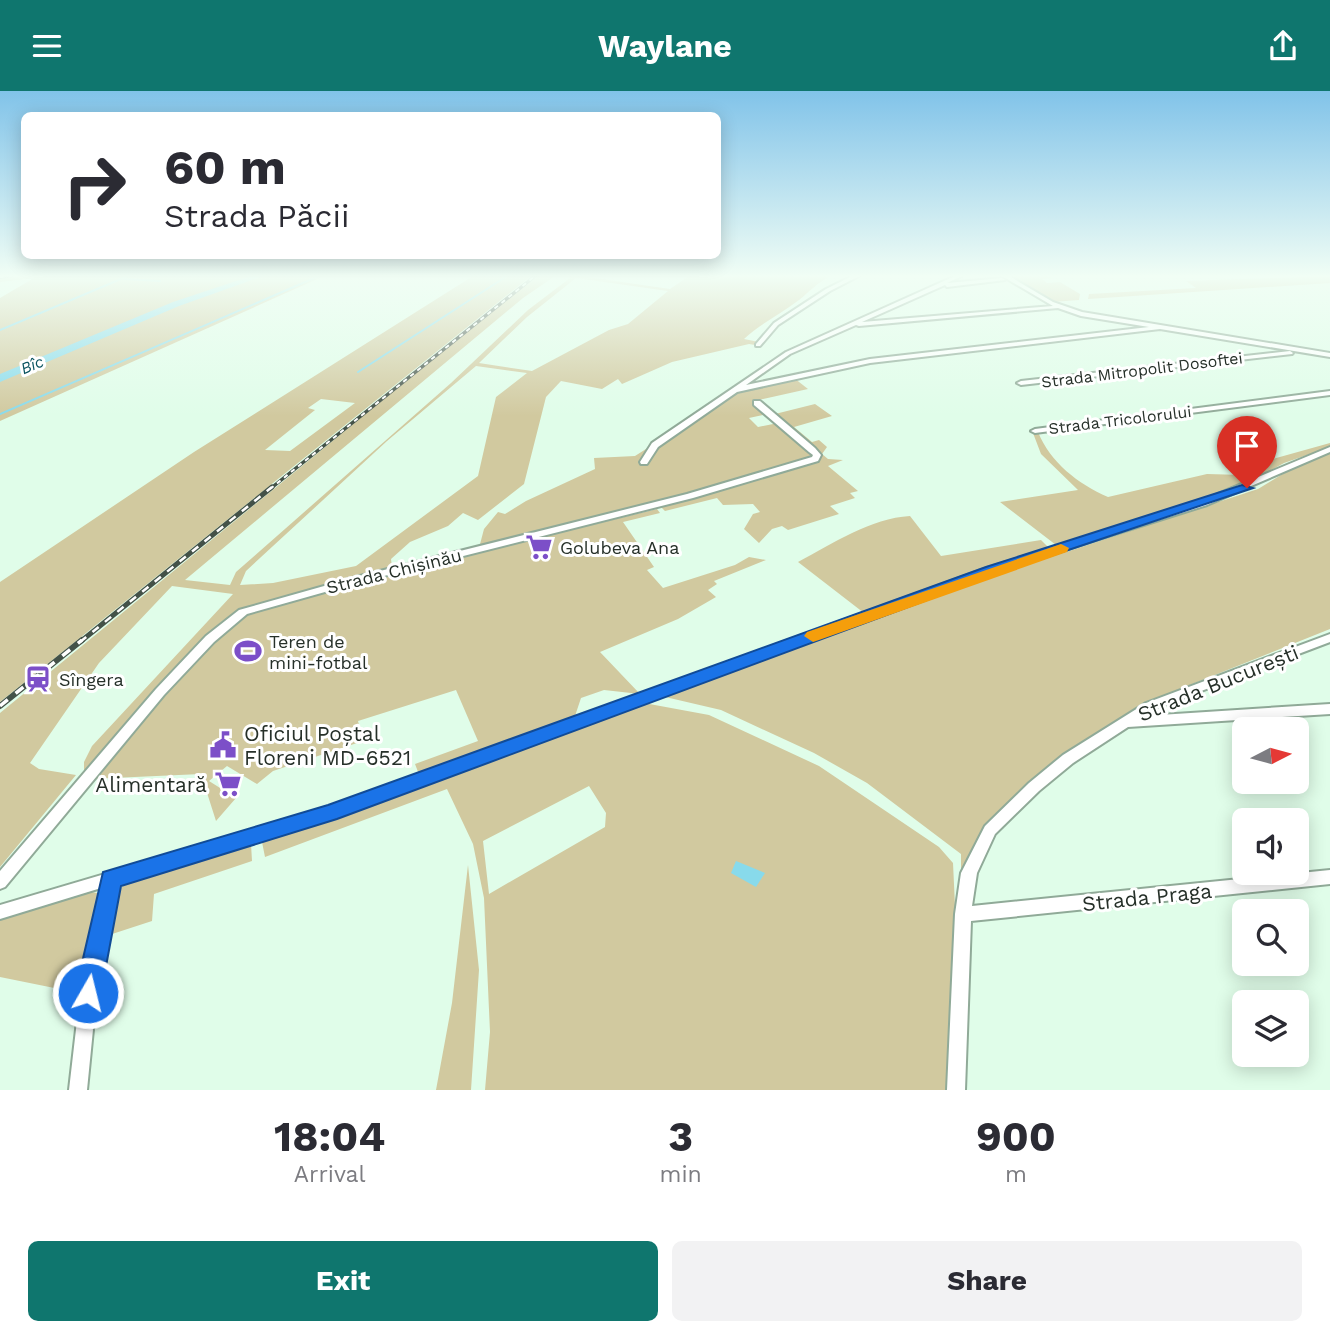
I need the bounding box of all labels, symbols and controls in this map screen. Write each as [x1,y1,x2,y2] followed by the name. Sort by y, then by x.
[28,27,66,65] icon: menu
[598,27,732,65] text: Waylane
[1264,27,1302,65] icon: share
[164,138,286,196] text: 60 m
[49,140,140,231] icon: right
[164,197,350,235] text: Strada Păcii
[1040,348,1244,392] street label: Strada Mitropolit Dosoftei
[18,352,47,378] water label: Bîc
[1047,402,1193,438] street label: Strada Tricolorului
[1217,416,1277,488] pin
[1228,427,1266,465] icon: arrive
[524,532,554,562] supermarket icon: Golubeva Ana
[560,537,679,558] place label: Golubeva Ana
[324,544,464,598] street label: Strada Chișinău
[269,631,368,673] place label: Teren de mini-fotbal
[233,636,263,666] sports icon: Teren de mini-fotbal
[1134,639,1302,727] street label: Strada București
[23,664,53,694] station icon: Sîngera
[59,669,124,690] place label: Sîngera
[1232,717,1309,795] north arrow
[1232,717,1309,1067] map controls
[244,721,411,770] place label: Oficiul Poștal Floreni MD-6521
[208,730,238,760] public building icon: Oficiul Poștal Floreni MD-6521
[213,769,243,799] supermarket icon: Alimentară
[95,772,207,797] place label: Alimentară
[1232,808,1309,885] button: sound
[1081,878,1213,916] street label: Strada Praga
[1232,899,1309,976] button: search
[51,956,125,1030] position arrow
[1232,990,1309,1067] button: layers
[274,1112,385,1161] text: 18:04
[668,1112,693,1161] text: 3
[976,1112,1056,1161] text: 900
[294,1161,366,1188] text: Arrival
[660,1161,702,1188] text: min
[1005,1161,1027,1188] text: m
[28,1241,658,1321] button: Exit
[672,1241,1302,1321] button: Share

